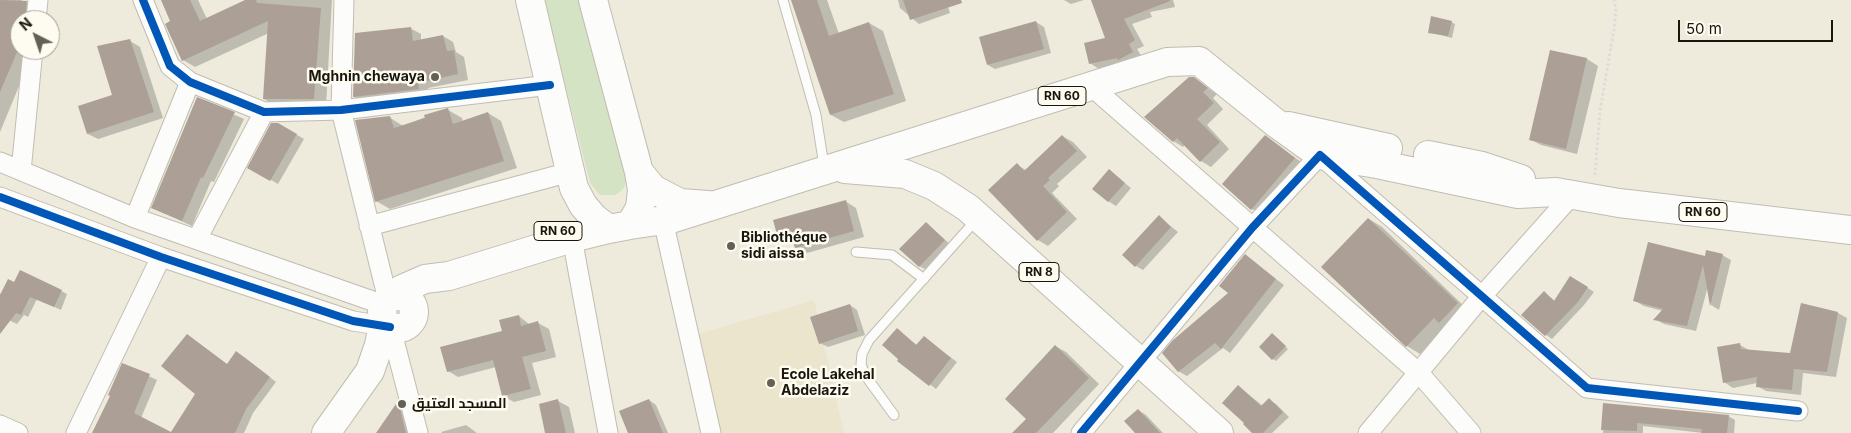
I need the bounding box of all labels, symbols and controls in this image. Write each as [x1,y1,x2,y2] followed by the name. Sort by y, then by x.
[10,10,60,60] north arrow
[1681,10,1836,42] scale bar
[16,14,35,34] text: N
[1686,19,1722,38] text: 50 m
[309,69,425,85] place label: Mghnin chewaya
[429,71,441,83] marker: Mghnin chewaya
[1038,86,1086,105] road number: RN 60
[1679,202,1727,222] road number: RN 60
[534,222,582,240] road number: RN 60
[741,230,827,262] place label: Bibliothéque sidi aissa
[725,240,737,252] marker: Bibliothéque sidi aissa
[1019,262,1059,282] road number: RN 8
[781,367,875,400] place label: Ecole Lakehal Abdelaziz
[765,377,777,389] marker: Ecole Lakehal Abdelaziz
[412,396,507,412] place label: المسجد العتيق
[396,398,408,410] marker: المسجد العتيق

